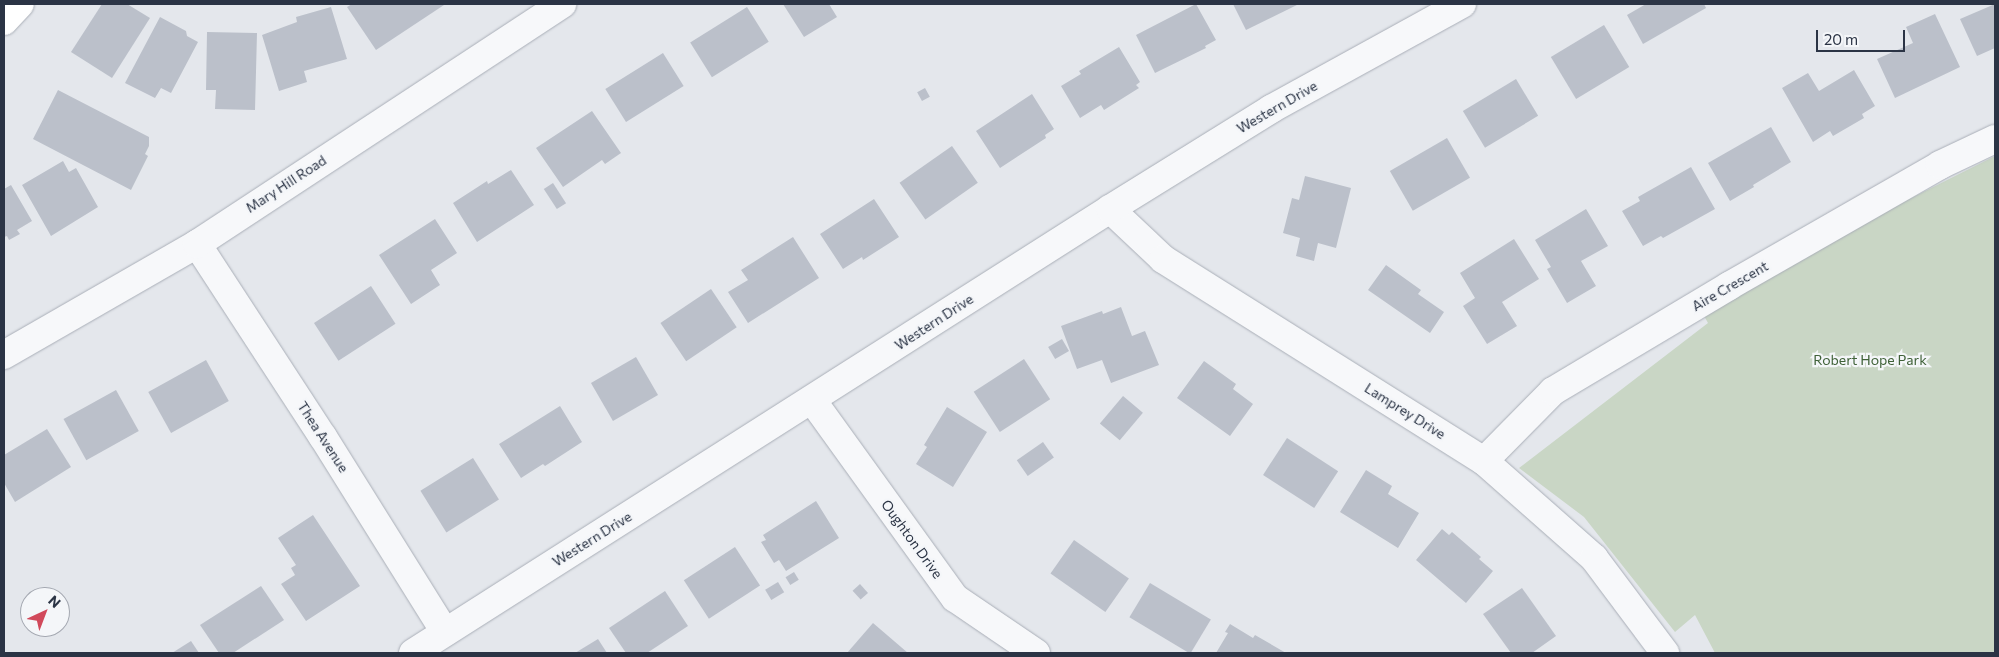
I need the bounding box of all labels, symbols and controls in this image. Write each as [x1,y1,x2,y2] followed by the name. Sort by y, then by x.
[1819,20,1908,52] scale bar
[1824,30,1858,48] text: 20 m
[1234,77,1320,137] street label: Western Drive
[243,152,329,216] street label: Mary Hill Road
[1689,257,1771,315] street label: Aire Crescent
[892,290,976,354] street label: Western Drive
[1813,352,1927,368] park label: Robert Hope Park
[1361,379,1449,443] street label: Lamprey Drive
[294,398,352,476] street label: Thea Avenue
[878,496,946,582] street label: Oughton Drive
[549,508,635,570] street label: Western Drive
[20,587,70,637] north arrow
[45,592,65,611] text: N

